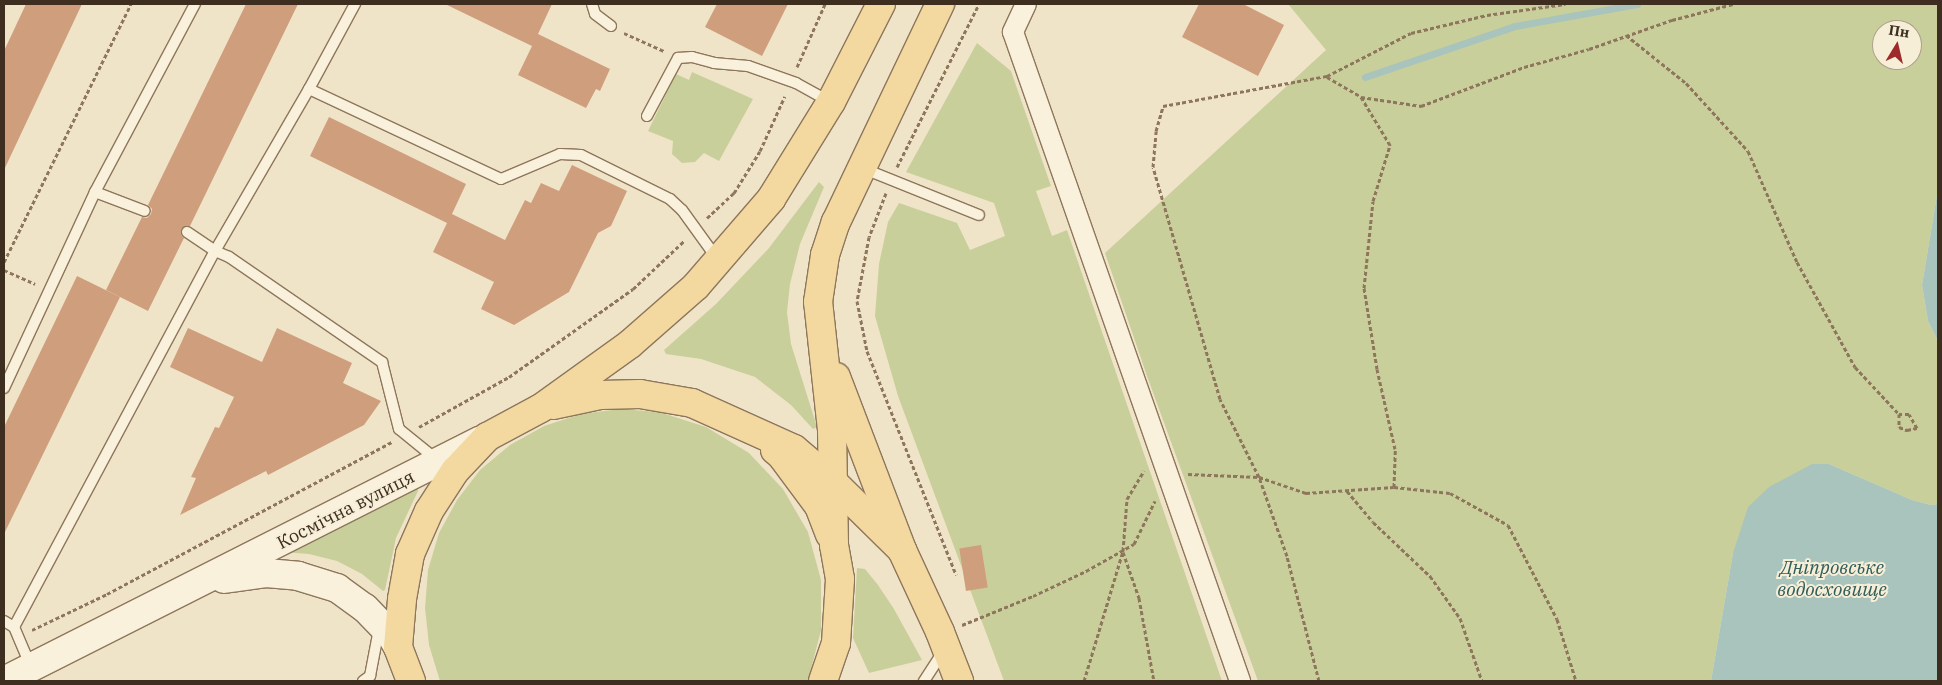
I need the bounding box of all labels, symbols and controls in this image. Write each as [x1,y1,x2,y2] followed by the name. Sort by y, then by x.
[1872,20,1922,70] north arrow
[1887,21,1911,42] text: Пн
[274,466,418,554] street label: Космічна вулиця
[1777,557,1887,601] water label: Дніпровське водосховище

